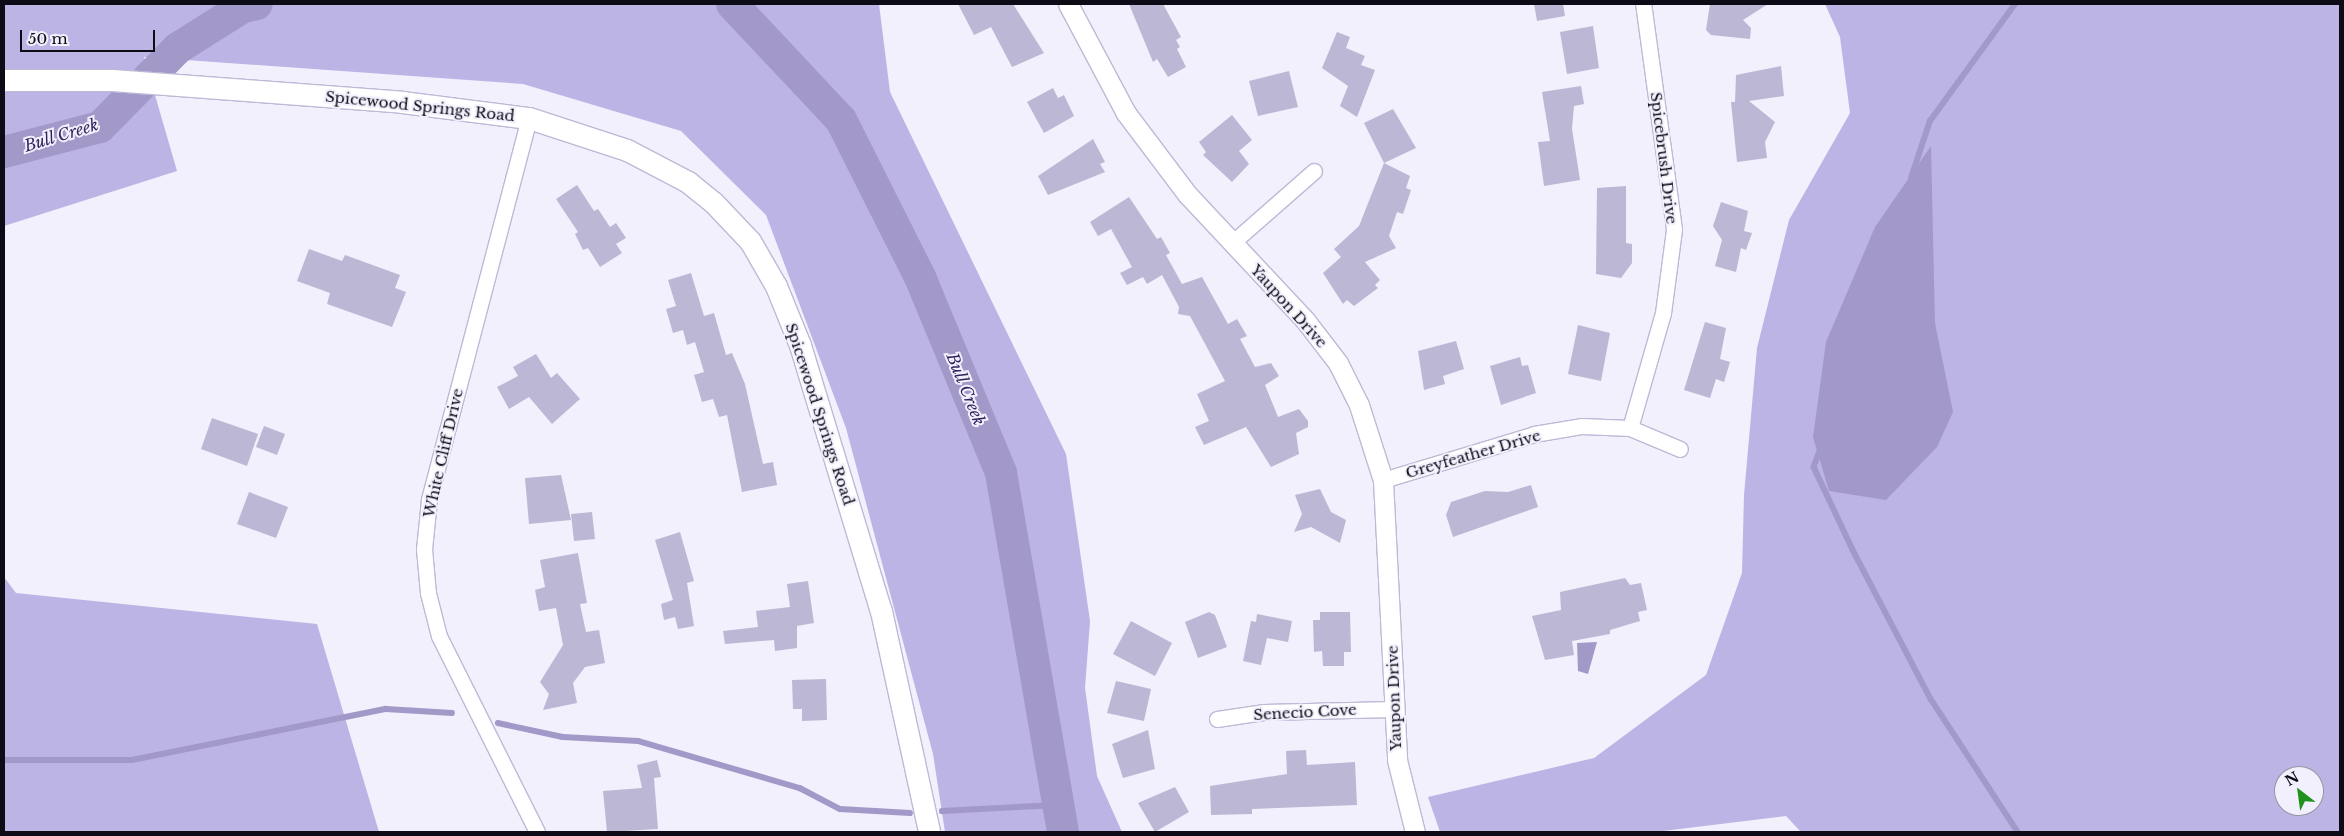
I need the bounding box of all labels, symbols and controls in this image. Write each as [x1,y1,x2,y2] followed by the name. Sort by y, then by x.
[22,20,158,52] scale bar
[28,29,68,48] text: 50 m
[324,87,516,125] street label: Spicewood Springs Road
[1647,91,1681,225] street label: Spicebrush Drive
[21,115,101,155] water label: Bull Creek
[1247,261,1331,351] street label: Yaupon Drive
[782,321,858,507] street label: Spicewood Springs Road
[943,350,989,428] water label: Bull Creek
[419,387,467,519] street label: White Cliff Drive
[1403,426,1543,482] street label: Greyfeather Drive
[1383,645,1405,751] street label: Yaupon Drive
[1253,700,1357,724] street label: Senecio Cove
[2274,766,2324,816] north arrow
[2282,768,2302,790] text: N

